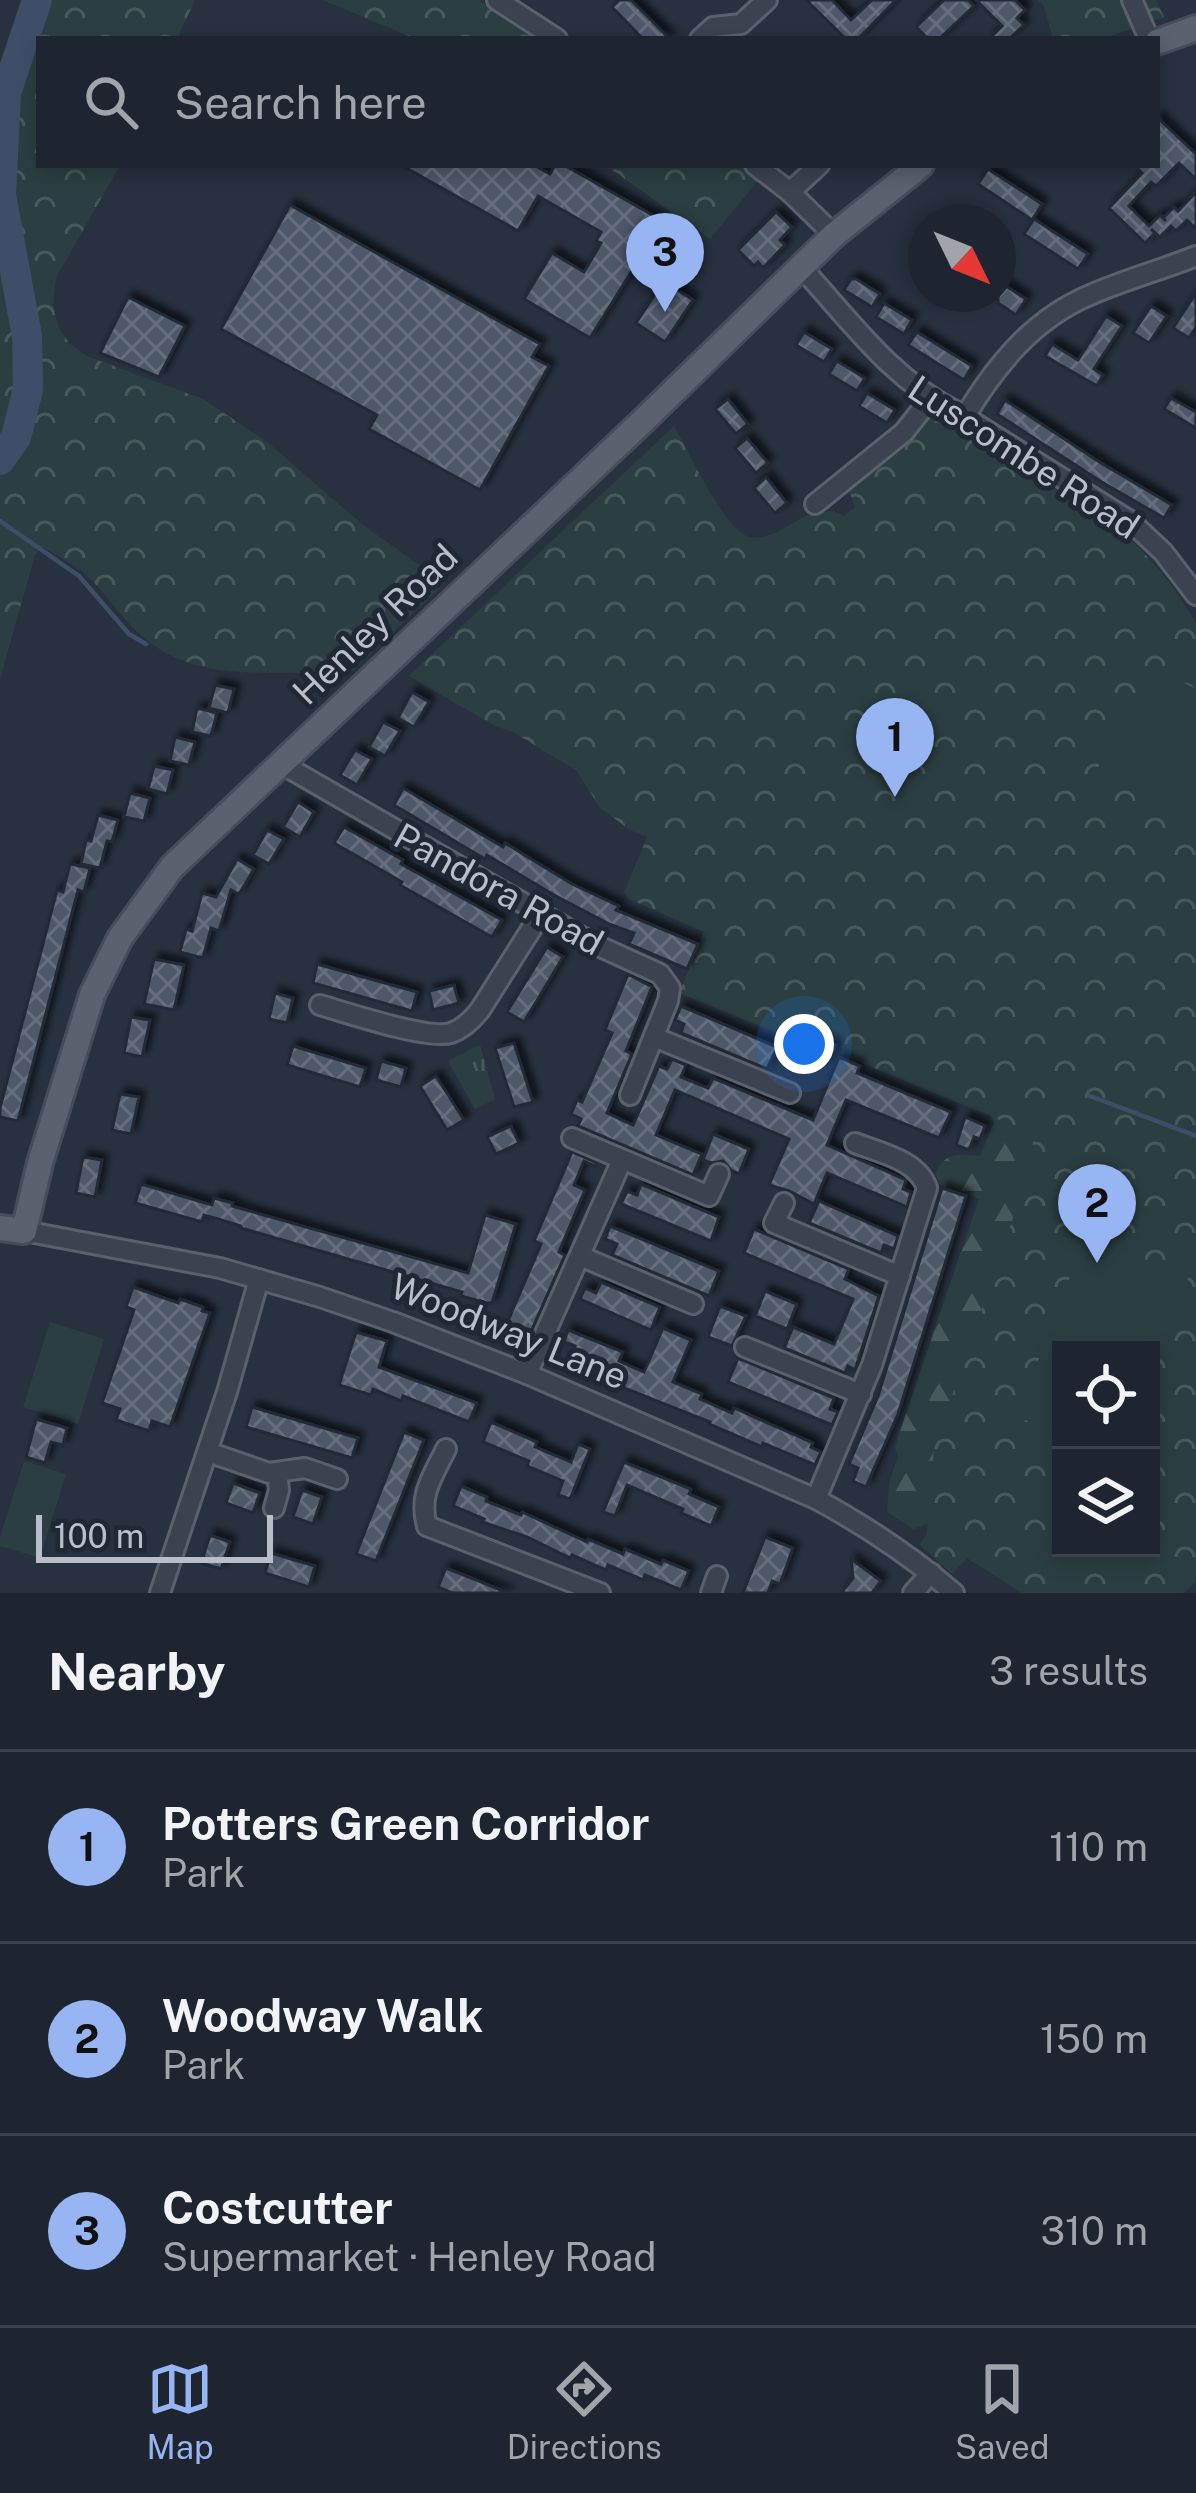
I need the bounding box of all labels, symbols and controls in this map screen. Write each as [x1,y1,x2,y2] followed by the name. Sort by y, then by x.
[36,36,1160,168] search box
[78,69,144,135] icon: search
[174,76,427,129] text: Search here
[908,204,1016,312] north arrow
[626,213,704,312] pin: 3
[901,367,1147,547] street label: Luscombe Road
[284,535,466,713] street label: Henley Road
[856,698,934,797] pin: 1
[387,814,611,964] street label: Pandora Road
[774,1014,834,1074] your location
[1058,1164,1136,1263] pin: 2
[385,1265,633,1397] street label: Woodway Lane
[1052,1341,1160,1557] map controls
[1052,1341,1160,1449] button: locate
[1052,1449,1160,1557] button: layers
[36,1509,273,1562] scale bar
[54,1517,144,1555] text: 100 m
[48,1642,225,1701] text: Nearby
[989,1648,1148,1694] text: 3 results
[162,1797,649,1850] text: Potters Green Corridor
[79,1824,95,1870] text: 1
[1049,1824,1148,1870] text: 110 m
[162,1850,245,1896] text: Park
[162,1989,483,2042] text: Woodway Walk
[75,2016,99,2062] text: 2
[1040,2016,1148,2062] text: 150 m
[162,2042,245,2088] text: Park
[162,2181,393,2234] text: Costcutter
[74,2208,100,2254] text: 3
[1040,2208,1148,2254] text: 310 m
[162,2234,657,2280] text: Supermarket · Henley Road
[147,2356,214,2466] tab: Map
[507,2356,662,2466] tab: Directions
[955,2356,1049,2466] tab: Saved

